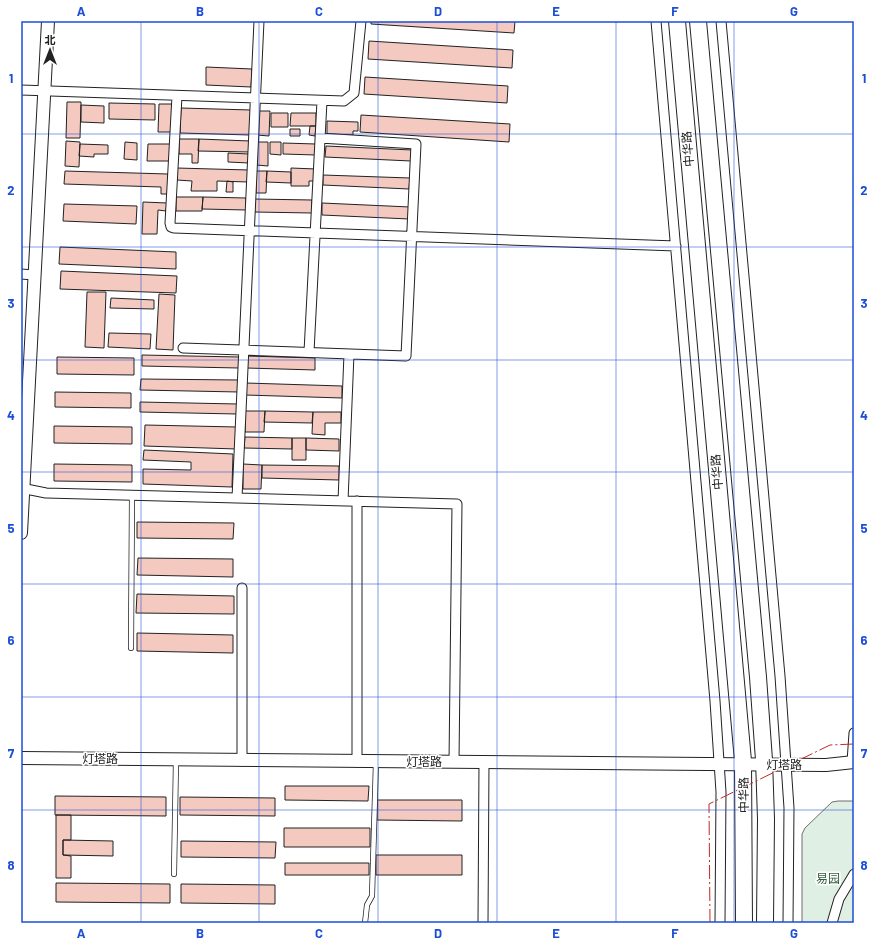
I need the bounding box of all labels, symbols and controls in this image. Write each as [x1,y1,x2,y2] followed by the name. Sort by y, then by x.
[77,3,86,19] text: A
[196,3,204,19] text: B
[315,3,323,19] text: C
[434,3,442,19] text: D
[552,3,560,19] text: E
[671,3,679,19] text: F
[790,3,798,19] text: G
[30,30,70,70] north arrow
[45,33,56,46] text: 北
[9,70,13,86] text: 1
[862,70,866,86] text: 1
[678,131,696,168] street label: 中华路
[7,182,15,198] text: 2
[860,182,868,198] text: 2
[7,295,15,311] text: 3
[860,295,868,311] text: 3
[7,407,15,423] text: 4
[860,407,868,423] text: 4
[707,454,725,491] street label: 中华路
[7,520,15,536] text: 5
[860,520,868,536] text: 5
[8,632,15,648] text: 6
[861,632,868,648] text: 6
[8,745,15,761] text: 7
[861,745,868,761] text: 7
[82,751,118,765] street label: 灯塔路
[406,754,442,768] street label: 灯塔路
[766,757,802,771] street label: 灯塔路
[736,777,750,813] street label: 中华路
[7,857,15,873] text: 8
[860,857,868,873] text: 8
[816,871,840,885] park label: 易园
[77,925,86,941] text: A
[196,925,204,941] text: B
[315,925,323,941] text: C
[434,925,442,941] text: D
[552,925,560,941] text: E
[671,925,679,941] text: F
[790,925,798,941] text: G

